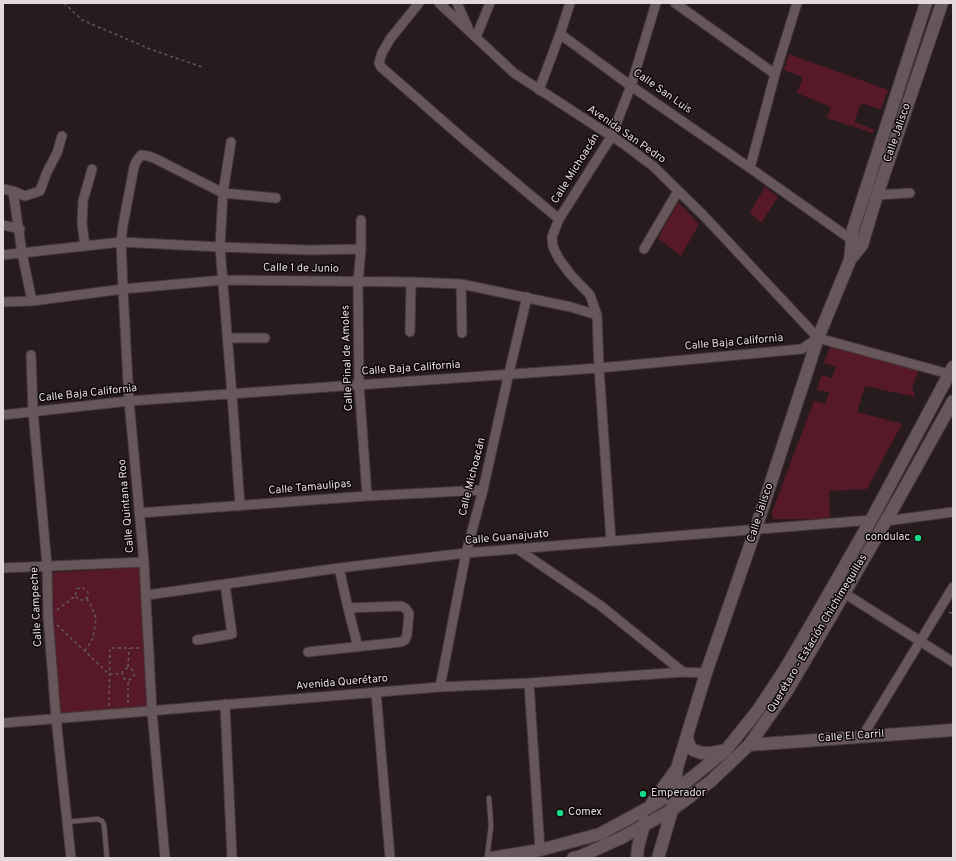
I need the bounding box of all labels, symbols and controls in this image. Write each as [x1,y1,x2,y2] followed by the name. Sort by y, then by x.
[630,67,694,117] street label: Calle San Luis
[882,102,914,164] street label: Calle Jalisco
[584,103,668,167] street label: Avenida San Pedro
[549,131,603,207] street label: Calle Michoacán
[263,262,339,276] street label: Calle 1 de Junio
[340,305,356,411] street label: Calle Pinal de Amoles
[684,332,784,354] street label: Calle Baja California
[361,359,461,379] street label: Calle Baja California
[38,382,138,406] street label: Calle Baja California
[457,436,489,518] street label: Calle Michoacán
[116,458,138,554] street label: Calle Quintana Roo
[268,478,352,498] street label: Calle Tamaulipas
[745,482,777,544] street label: Calle Jalisco
[464,528,550,548] street label: Calle Guanajuato
[865,531,910,545] place label: condulac
[913,533,923,543] marker: condulac
[765,552,871,716] street label: Querétaro - Estación Chichimequillas
[28,567,46,647] street label: Calle Campeche
[295,672,389,694] street label: Avenida Querétaro
[817,728,885,746] street label: Calle El Carril
[651,787,706,801] place label: Emperador
[638,789,648,799] marker: Emperador
[568,806,602,820] place label: Comex
[555,808,565,818] marker: Comex

